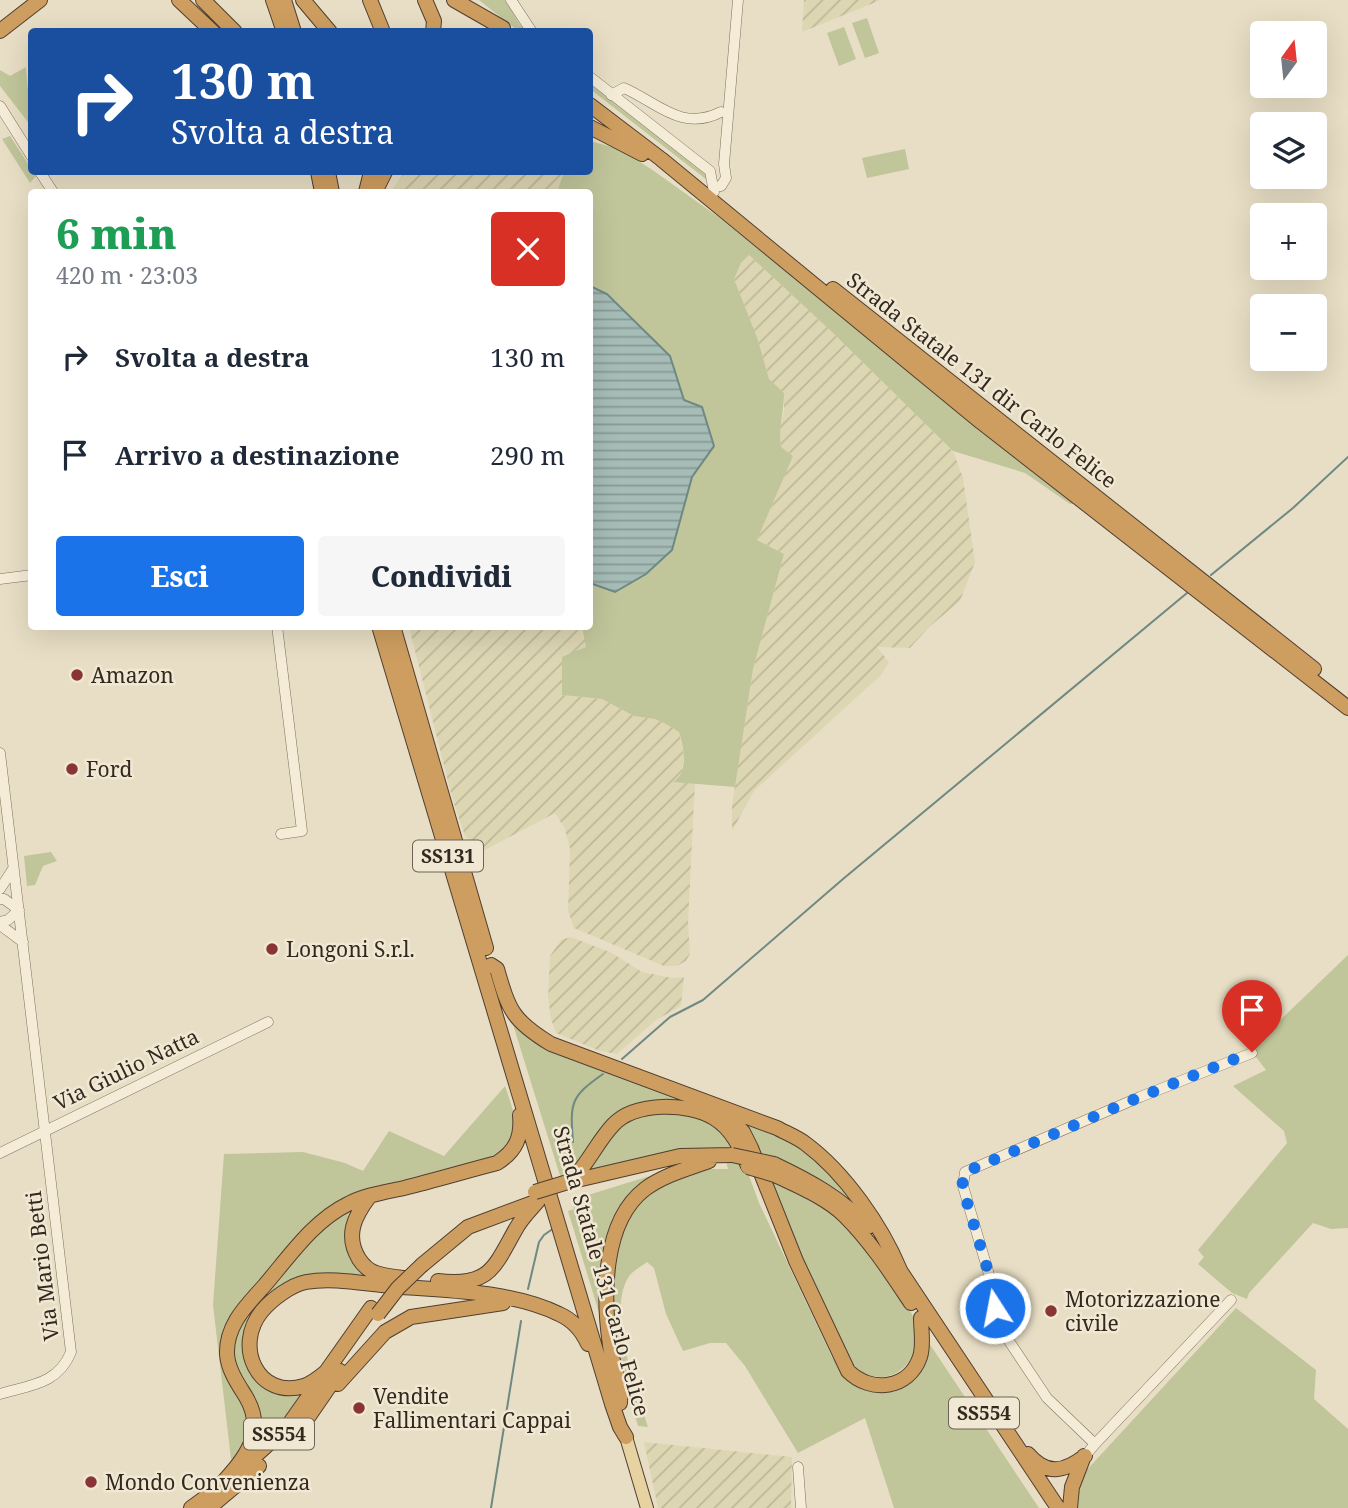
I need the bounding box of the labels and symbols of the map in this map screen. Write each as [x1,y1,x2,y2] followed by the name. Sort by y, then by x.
[1250,21,1326,98] north arrow
[841,266,1123,494] street label: Strada Statale 131 dir Carlo Felice
[91,661,174,689] place label: Amazon
[69,667,85,683] marker: Amazon
[86,755,133,783] place label: Ford
[64,761,80,777] marker: Ford
[413,841,483,872] road number: SS131
[286,935,415,963] place label: Longoni S.r.l.
[264,941,280,957] marker: Longoni S.r.l.
[1222,980,1282,1052] pin
[49,1022,203,1116] street label: Via Giulio Natta
[547,1123,657,1419] street label: Strada Statale 131 Carlo Felice
[19,1189,65,1342] street label: Via Mario Betti
[958,1271,1032,1345] position arrow
[1065,1285,1221,1337] place label: Motorizzazione civile
[1043,1303,1059,1319] marker: Motorizzazione civile
[373,1382,571,1434] place label: Vendite Fallimentari Cappai
[949,1398,1019,1428] road number: SS554
[351,1400,367,1416] marker: Vendite Fallimentari Cappai
[244,1418,314,1450] road number: SS554
[105,1468,310,1496] place label: Mondo Convenienza
[83,1474,99,1490] marker: Mondo Convenienza

